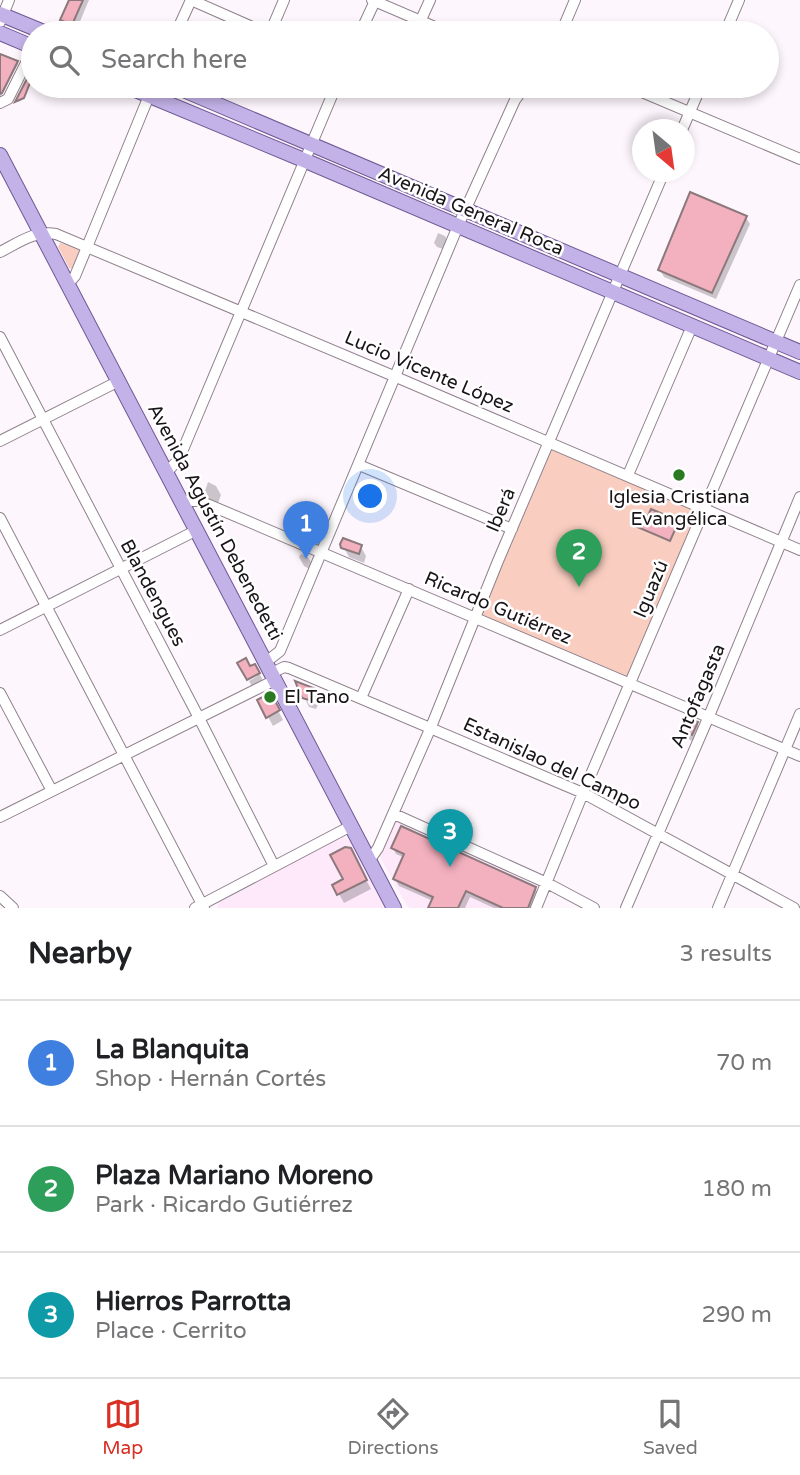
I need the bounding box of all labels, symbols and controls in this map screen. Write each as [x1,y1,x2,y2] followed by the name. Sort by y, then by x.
[21,21,779,98] search box
[45,41,83,79] icon: search
[101,44,247,75] text: Search here
[632,119,695,182] north arrow
[375,162,567,260] street label: Avenida General Roca
[341,326,517,418] street label: Lucio Vicente López
[143,400,287,644] street label: Avenida Agustín Debenedetti
[671,467,687,483] marker: Iglesia Cristiana Evangélica
[353,479,387,513] your location
[482,485,520,535] street label: Iberá
[608,486,750,530] place label: Iglesia Cristiana Evangélica
[283,501,329,559] pin: 1
[556,529,602,587] pin: 2
[116,536,190,650] street label: Blandengues
[629,557,673,621] street label: Iguazú
[421,567,575,649] street label: Ricardo Gutiérrez
[666,640,730,752] street label: Antofagasta
[284,686,350,708] place label: El Tano
[262,689,278,705] marker: El Tano
[460,713,644,815] street label: Estanislao del Campo
[427,809,473,867] pin: 3
[28,935,132,972] text: Nearby
[679,940,772,968] text: 3 results
[95,1034,249,1065] text: La Blanquita
[44,1049,58,1077] text: 1
[716,1049,772,1077] text: 70 m
[95,1065,326,1093] text: Shop · Hernán Cortés
[95,1160,373,1191] text: Plaza Mariano Moreno
[44,1175,58,1203] text: 2
[702,1175,772,1203] text: 180 m
[95,1191,353,1219] text: Park · Ricardo Gutiérrez
[95,1286,291,1317] text: Hierros Parrotta
[44,1301,58,1329] text: 3
[702,1301,772,1329] text: 290 m
[95,1317,247,1345] text: Place · Cerrito
[102,1395,143,1459] tab: Map
[348,1395,439,1459] tab: Directions
[643,1395,698,1459] tab: Saved

